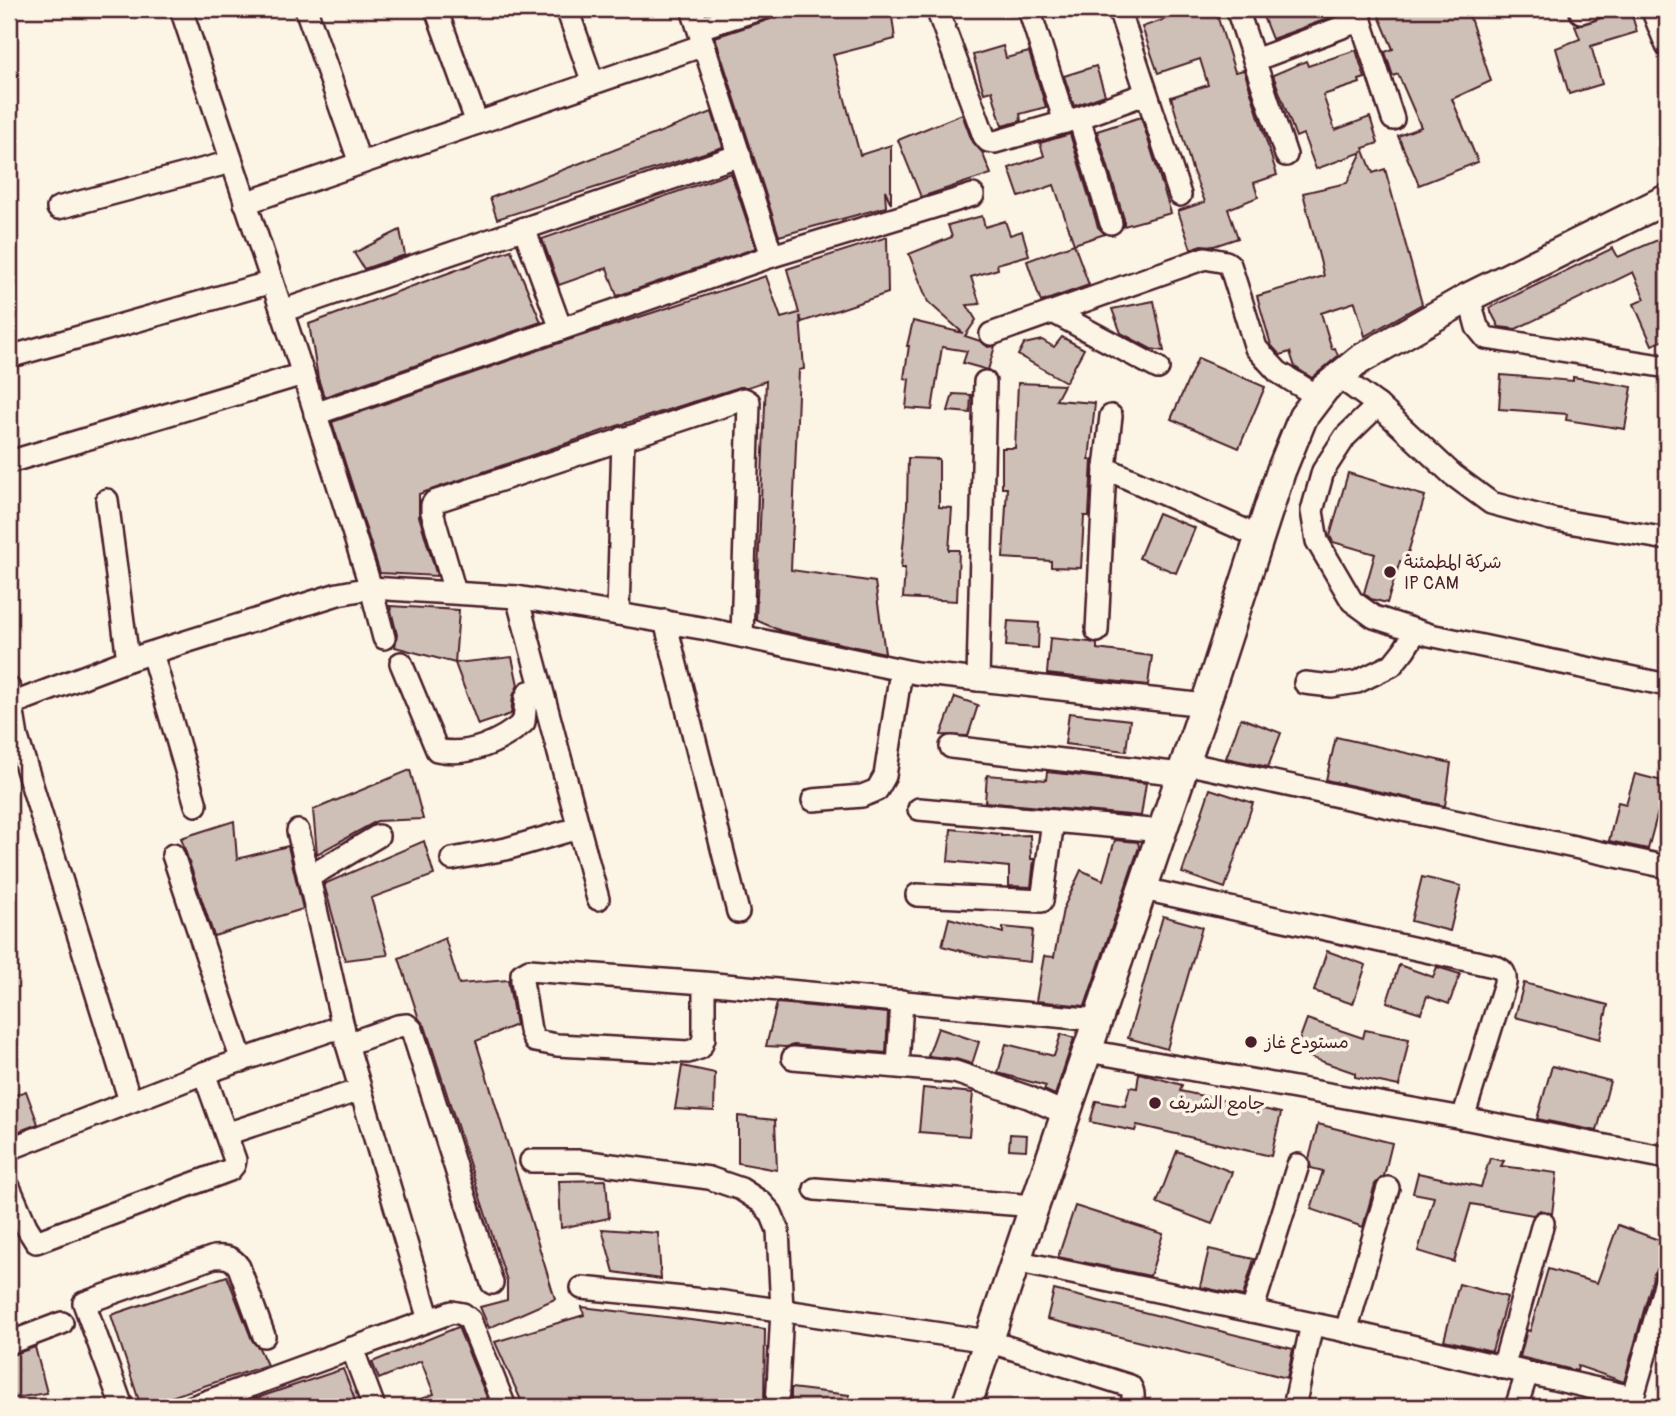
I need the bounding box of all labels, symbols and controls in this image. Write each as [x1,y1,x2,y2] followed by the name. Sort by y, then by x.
[1404,551,1502,595] place label: شركة المطمئنة IP CAM
[1382,564,1398,580] marker: شركة المطمئنة IP CAM
[1263,1031,1349,1054] place label: مستودع غاز
[1243,1034,1259,1050] marker: مستودع غاز
[1169,1092,1265,1116] place label: جامع الشريف
[1147,1095,1163,1111] marker: جامع الشريف

